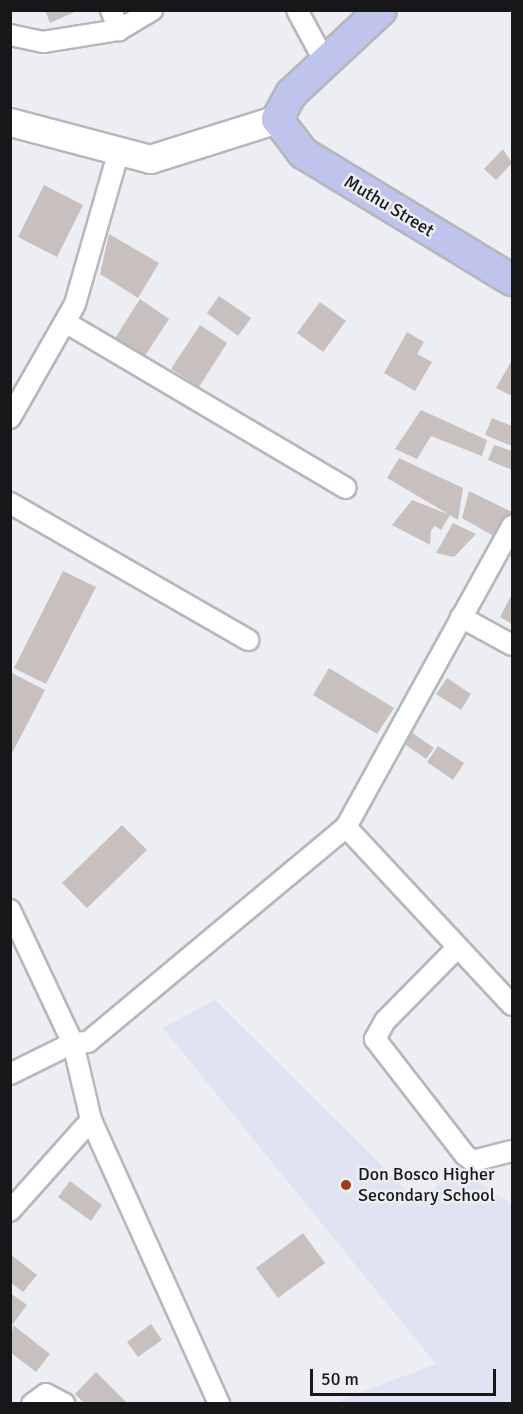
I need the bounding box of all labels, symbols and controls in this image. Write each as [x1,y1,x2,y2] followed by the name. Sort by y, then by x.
[340,171,438,241] street label: Muthu Street
[358,1164,495,1206] place label: Don Bosco Higher Secondary School
[339,1178,353,1192] marker: Don Bosco Higher Secondary School
[313,1357,499,1395] scale bar
[321,1368,359,1390] text: 50 m

